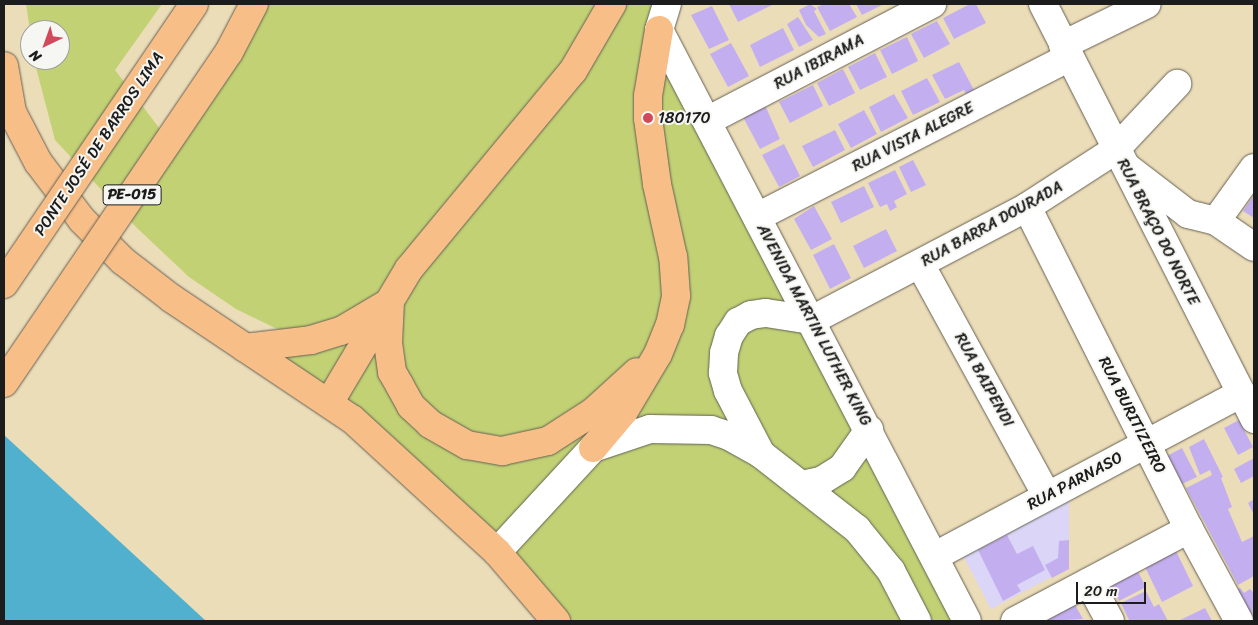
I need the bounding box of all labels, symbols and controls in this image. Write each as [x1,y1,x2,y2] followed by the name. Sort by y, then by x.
[20,20,70,70] north arrow
[771,30,867,94] street label: RUA IBIRAMA
[30,48,168,240] street label: PONTE JOSÉ DE BARROS LIMA
[848,98,978,176] street label: RUA VISTA ALEGRE
[658,108,711,128] place label: 180170
[642,112,654,124] marker: 180170
[1113,156,1203,308] street label: RUA BRAÇO DO NORTE
[918,177,1066,271] street label: RUA BARRA DOURADA
[102,182,162,208] road number: PE-015
[752,220,876,430] street label: AVENIDA MARTIN LUTHER KING
[950,329,1018,431] street label: RUA BAIPENDI
[1095,355,1169,475] street label: RUA BURITIZEIRO
[1024,448,1126,514] street label: RUA PARNASO
[1078,572,1148,604] scale bar
[1084,578,1118,604] text: 20 m

